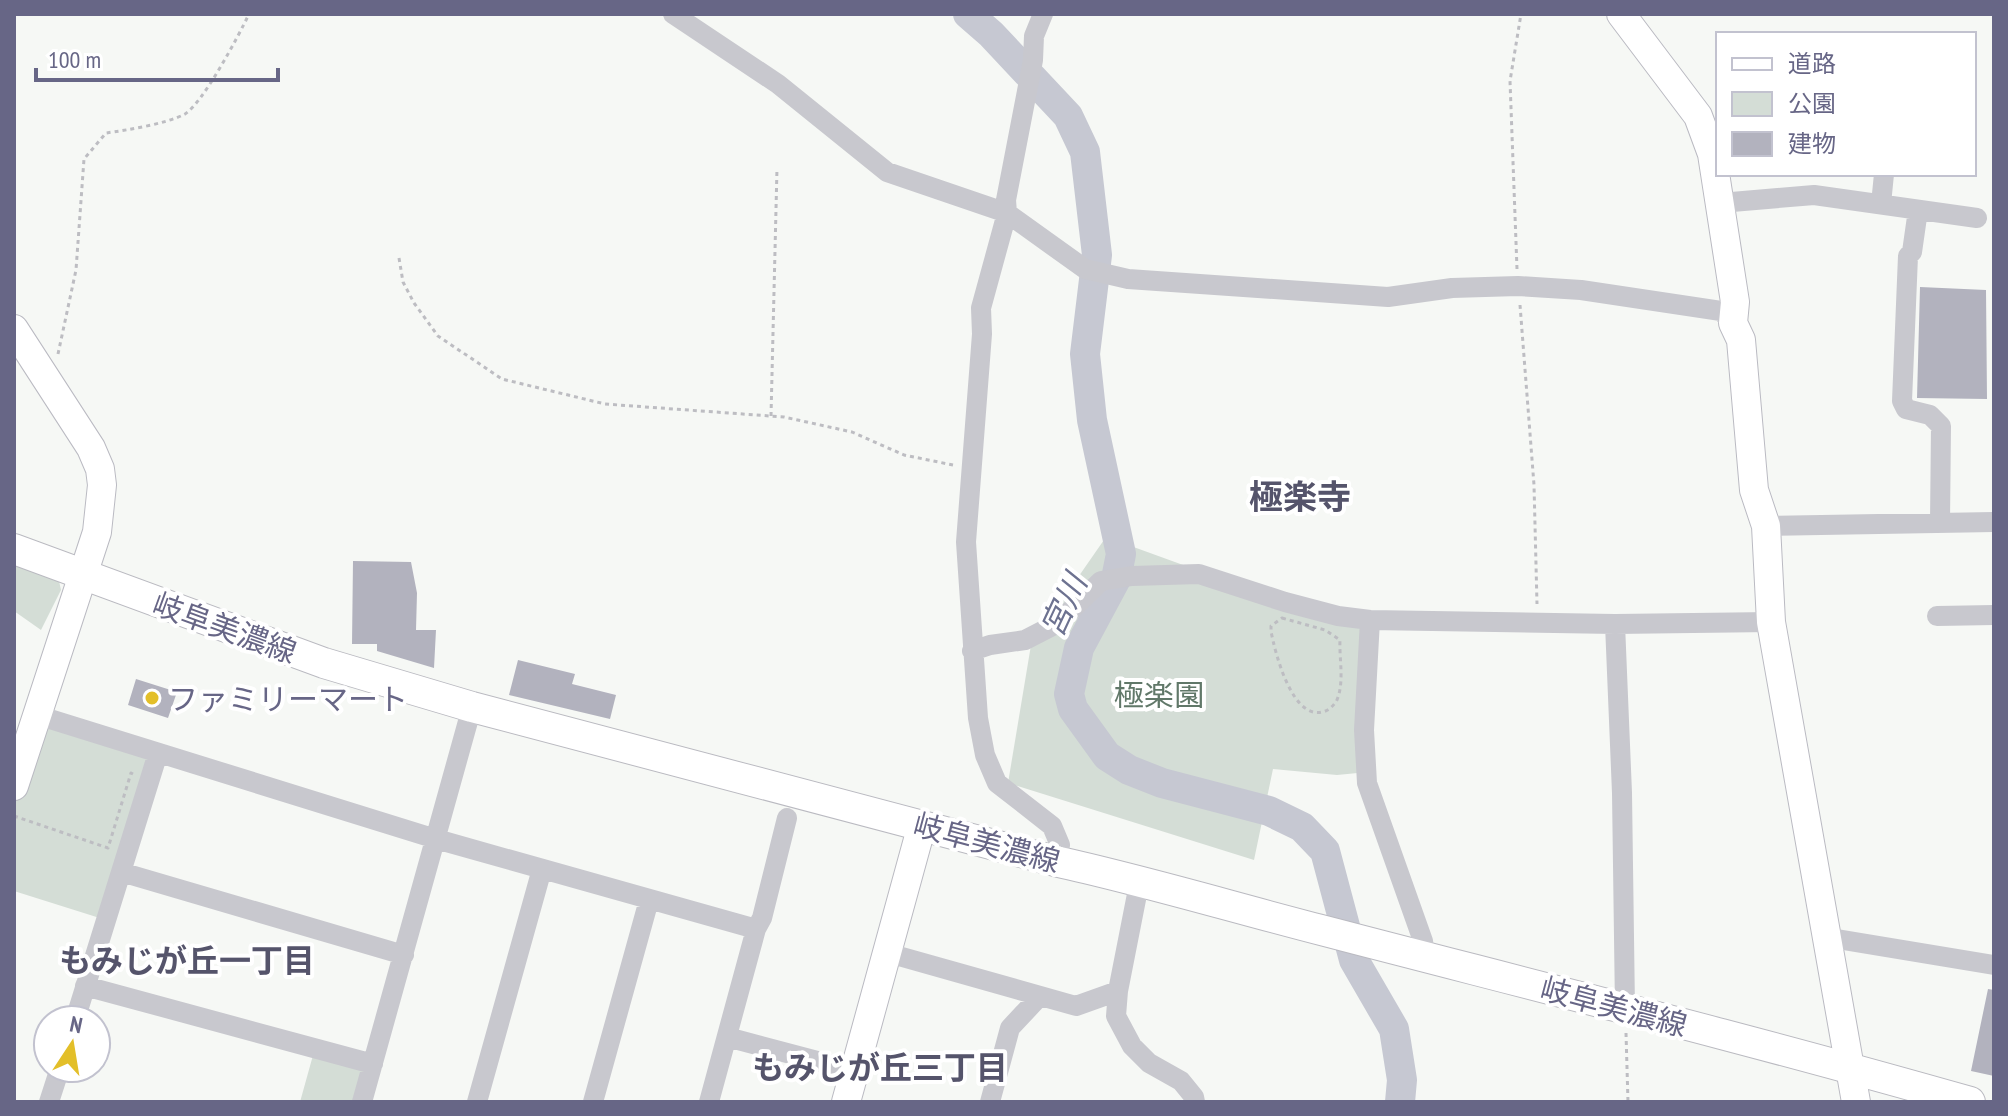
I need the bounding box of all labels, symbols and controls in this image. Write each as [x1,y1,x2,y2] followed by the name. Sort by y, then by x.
[36,32,278,82] scale bar
[1716,32,1976,176] legend
[48,44,101,75] text: 100 m
[1788,48,1836,79] text: 道路
[1788,88,1836,119] text: 公園
[1788,128,1836,159] text: 建物
[1249,474,1351,518] district label: 極楽寺
[1030,564,1097,643] water label: 宮川
[148,583,302,671] street label: 岐阜美濃線
[1114,675,1204,714] park label: 極楽園
[168,679,408,718] place label: ファミリーマート
[143,689,161,707] marker: ファミリーマート
[910,804,1064,880] street label: 岐阜美濃線
[59,939,315,981] district label: もみじが丘一丁目
[1537,968,1691,1044] street label: 岐阜美濃線
[32,1004,112,1084] north arrow
[67,1010,85,1039] text: N
[752,1046,1008,1088] district label: もみじが丘三丁目

